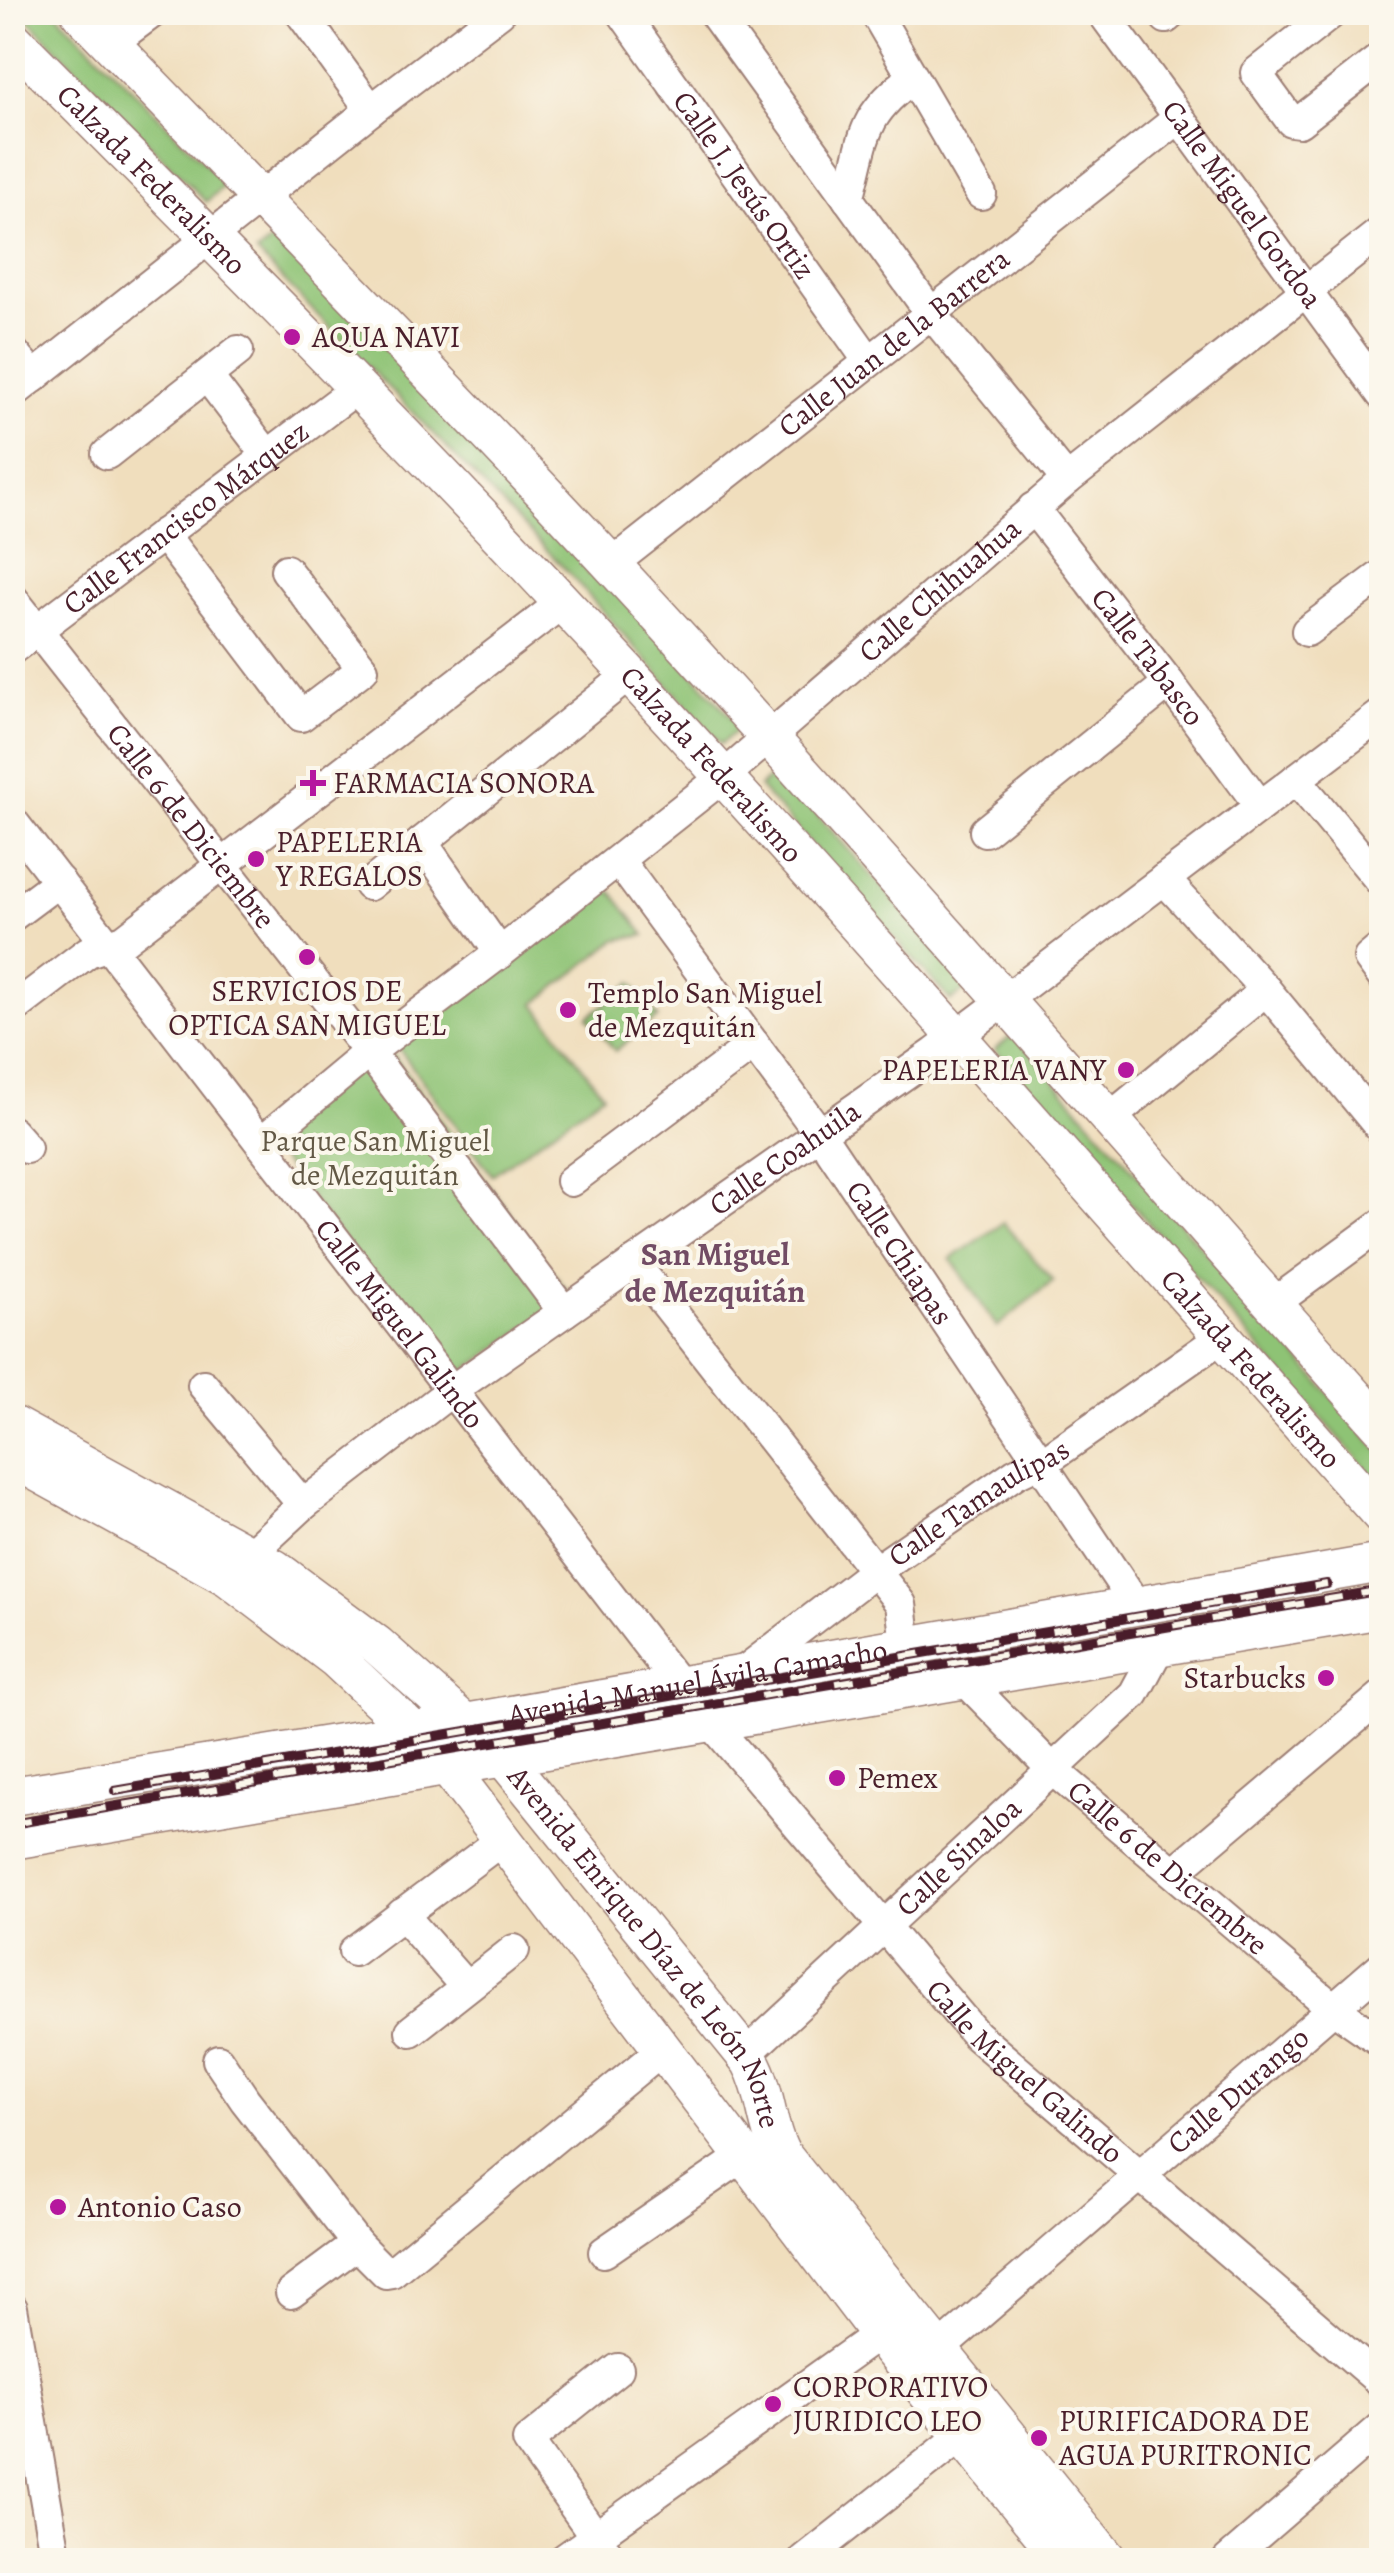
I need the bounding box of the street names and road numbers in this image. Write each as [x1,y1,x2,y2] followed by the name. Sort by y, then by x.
[48,75,255,284] street label: Calzada Federalismo
[664,83,825,287] street label: Calle J. Jesús Ortiz
[1153,92,1332,316] street label: Calle Miguel Gordoa
[770,239,1018,446] street label: Calle Juan de la Barrera
[55,411,317,624] street label: Calle Francisco Márquez
[850,509,1029,671] street label: Calle Chihuahua
[1082,579,1214,734] street label: Calle Tabasco
[611,657,812,872] street label: Calzada Federalismo
[98,715,285,937] street label: Calle 6 de Diciembre
[701,1091,868,1225] street label: Calle Coahuila
[837,1173,963,1333] street label: Calle Chiapas
[306,1210,494,1437] street label: Calle Miguel Galindo
[1152,1260,1350,1477] street label: Calzada Federalismo
[880,1430,1078,1576] street label: Calle Tamaulipas
[504,1630,890,1735] street label: Avenida Manuel Ávila Camacho
[498,1757,790,2132] street label: Avenida Enrique Díaz de León Norte
[1059,1771,1277,1964] street label: Calle 6 de Diciembre
[887,1788,1030,1925] street label: Calle Sinaloa
[917,1971,1132,2173] street label: Calle Miguel Galindo
[1159,2018,1318,2163] street label: Calle Durango

